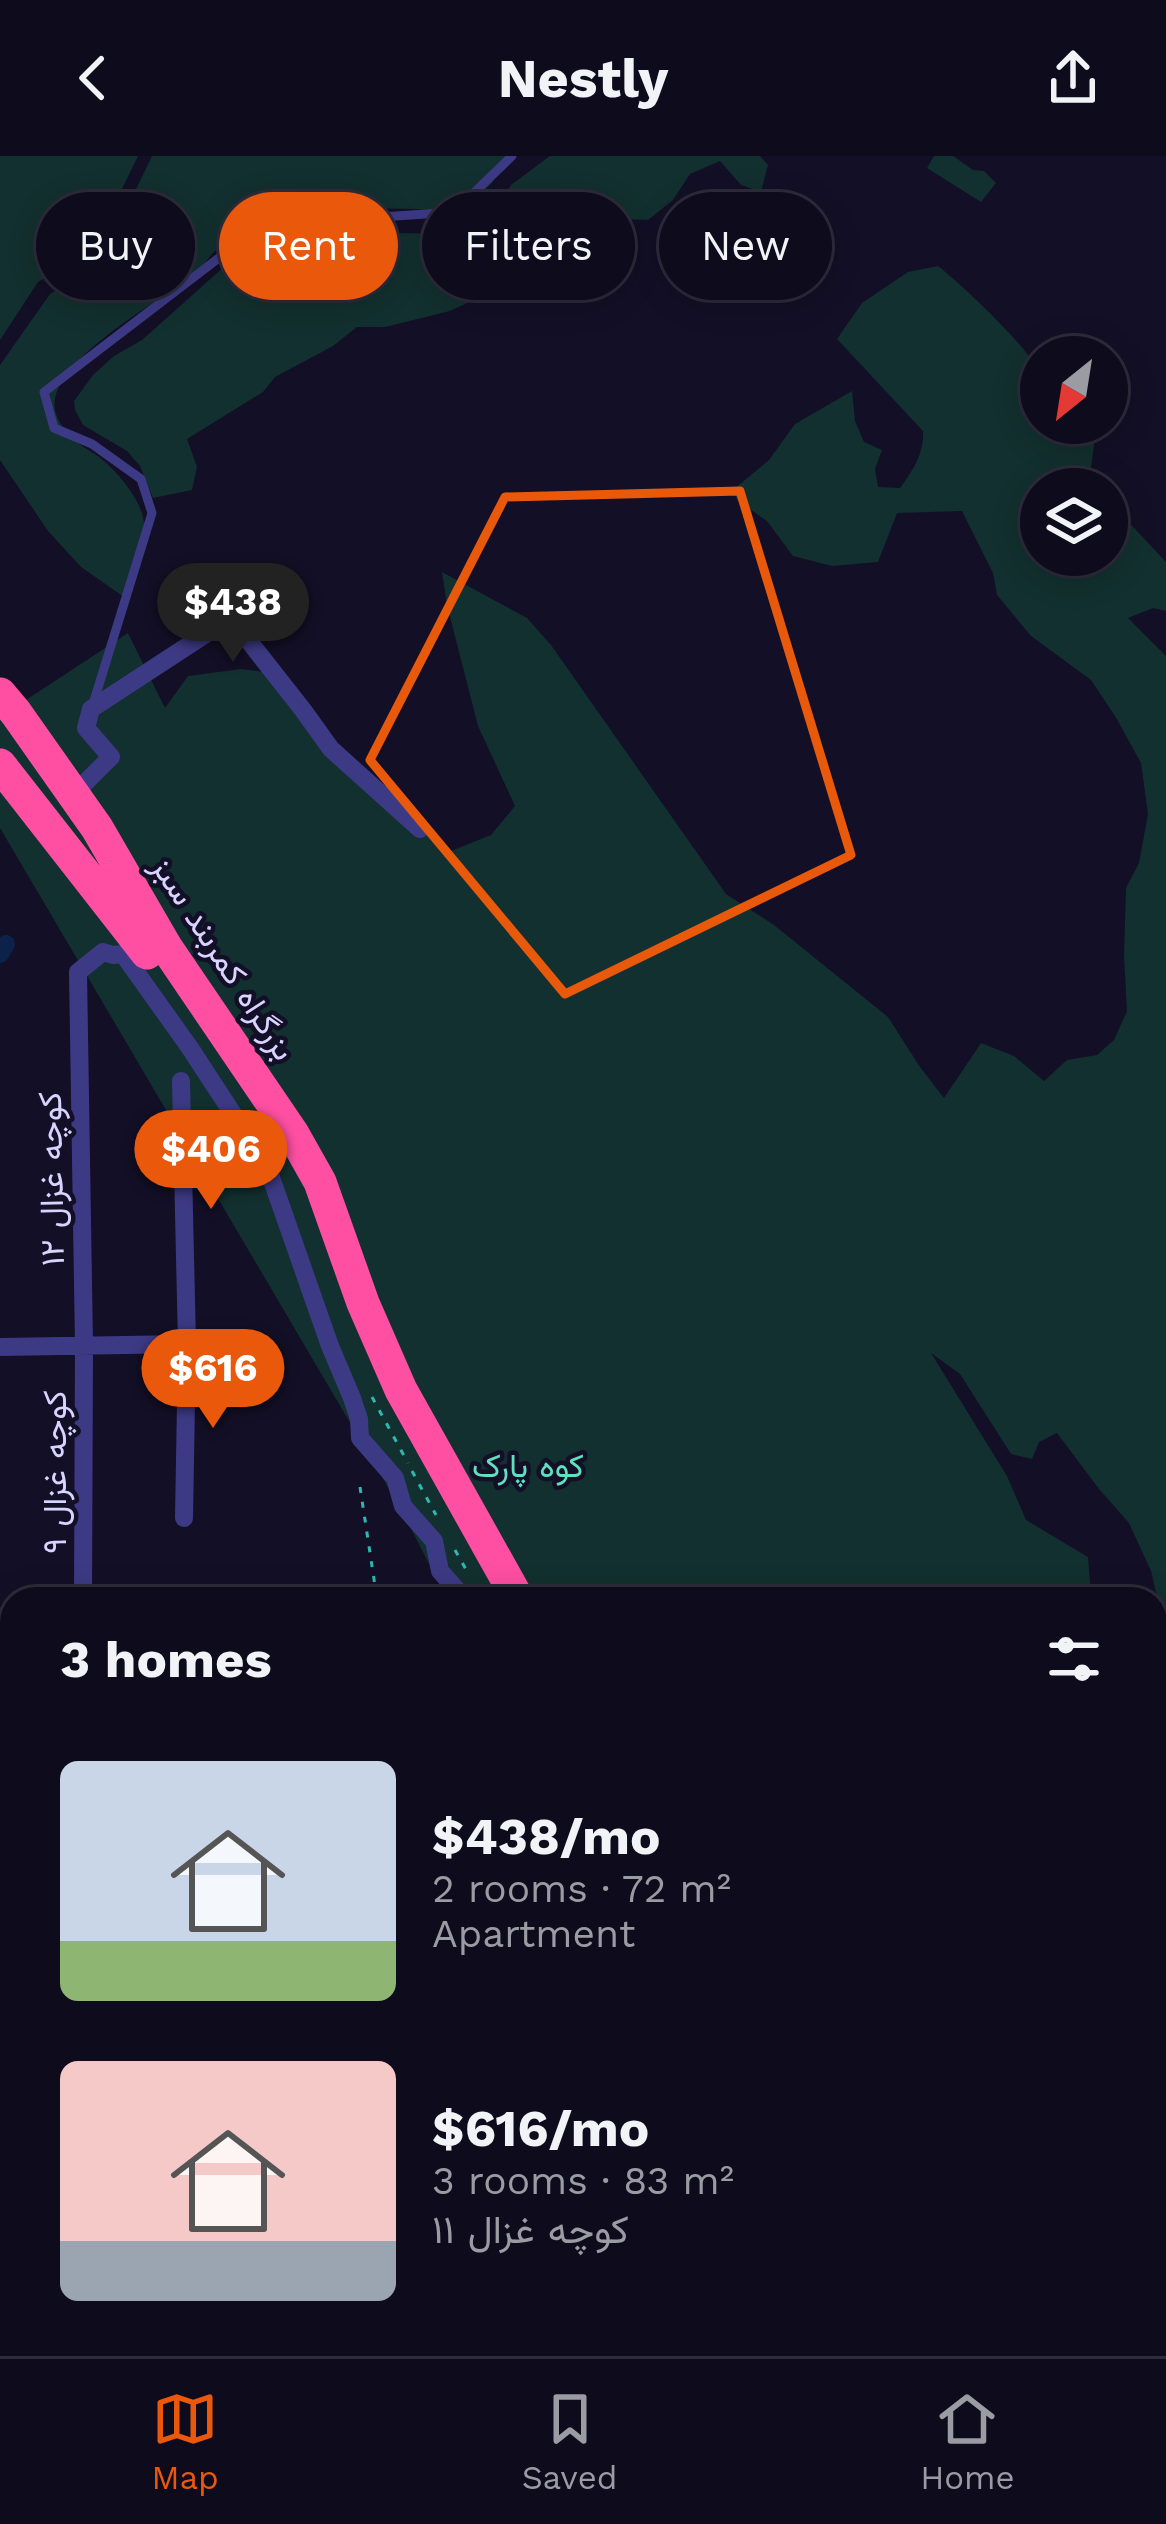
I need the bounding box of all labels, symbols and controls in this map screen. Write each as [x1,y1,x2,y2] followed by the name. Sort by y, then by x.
[60,45,126,111] icon: back
[1040,45,1106,111] icon: share
[498,47,668,110] text: Nestly
[36,192,195,300] chip: Buy
[219,192,398,300] chip: Rent
[422,192,635,300] chip: Filters
[659,192,832,300] chip: New
[1020,336,1128,444] north arrow
[1020,336,1128,576] map controls
[1020,468,1128,576] button: layers
[162,563,304,665] pin: $438
[184,579,282,624] text: $438
[142,848,304,1068] street label: بزرگراه کمربند سبز
[30,1091,75,1266] street label: کوچه غزال ۱۲
[140,1110,282,1212] pin: $406
[161,1126,261,1171] text: $406
[142,1329,284,1431] pin: $616
[168,1345,258,1390] text: $616
[35,1390,77,1554] street label: کوچه غزال ۹
[472,1446,584,1488] park label: کوه پارک
[1041,1626,1107,1692] icon: filters
[60,1630,272,1689] text: 3 homes
[432,1807,661,1866] text: $438/mo
[156,1809,300,1953] icon: home
[432,1866,731,1911] text: 2 rooms · 72 m²
[432,1911,635,1956] text: Apartment
[432,2099,649,2158] text: $616/mo
[156,2109,300,2253] icon: home
[432,2158,734,2203] text: 3 rooms · 83 m²
[432,2207,629,2252] text: کوچه غزال ۱۱
[151,2386,219,2497] tab: Map
[522,2386,617,2497] tab: Saved
[920,2386,1015,2497] tab: Home

